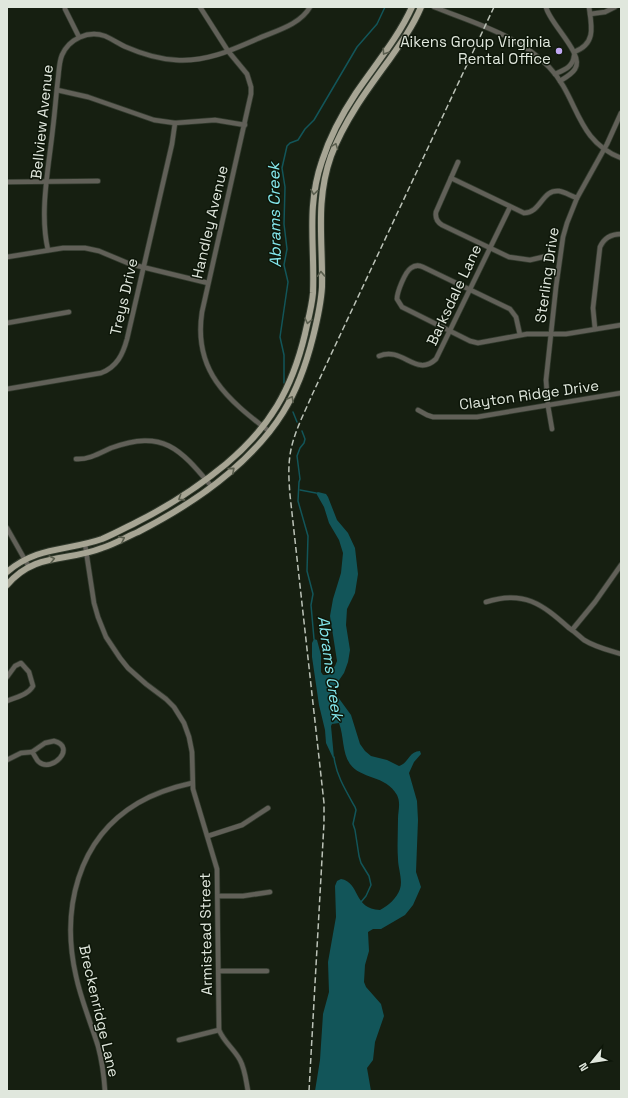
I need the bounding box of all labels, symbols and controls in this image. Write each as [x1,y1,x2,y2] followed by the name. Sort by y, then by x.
[400,32,551,68] place label: Aikens Group Virginia Rental Office
[554,46,564,56] marker: Aikens Group Virginia Rental Office
[382,48,390,55] one-way arrow
[26,64,57,180] street label: Bellview Avenue
[331,143,339,150] one-way arrow
[263,160,286,268] water label: Abrams Creek
[187,163,232,280] street label: Handley Avenue
[310,189,319,195] one-way arrow
[530,226,563,324] street label: Sterling Drive
[422,241,485,348] street label: Barksdale Lane
[105,256,142,337] street label: Treys Drive
[317,271,326,277] one-way arrow
[304,318,312,324] one-way arrow
[458,375,600,414] street label: Clayton Ridge Drive
[287,396,294,403] one-way arrow
[227,468,235,475] one-way arrow
[178,493,185,501] one-way arrow
[118,536,125,544] one-way arrow
[48,555,55,564] one-way arrow
[313,615,349,724] water label: Abrams Creek
[195,872,216,996] street label: Armistead Street
[75,943,124,1079] street label: Breckenridge Lane
[572,1042,612,1082] north arrow
[575,1060,591,1074] text: N

